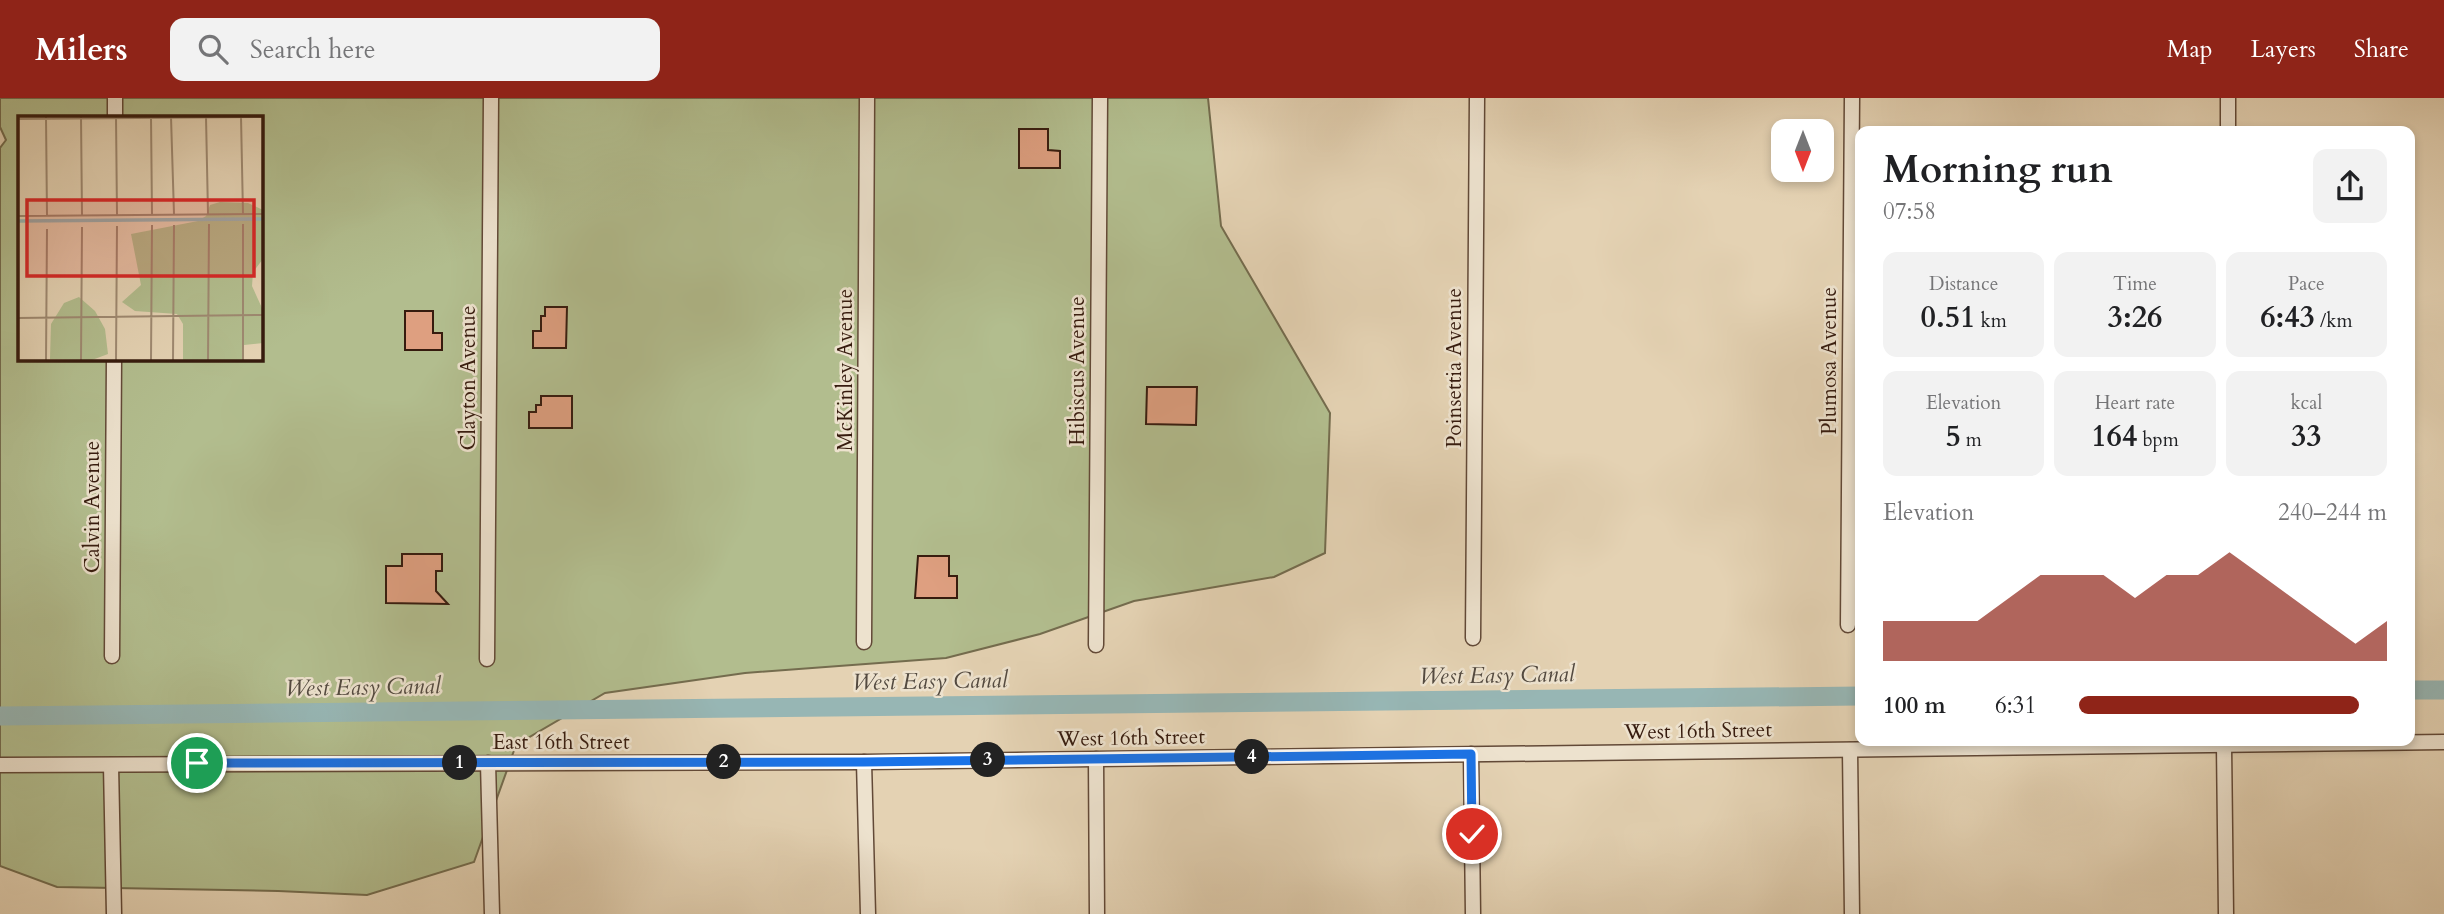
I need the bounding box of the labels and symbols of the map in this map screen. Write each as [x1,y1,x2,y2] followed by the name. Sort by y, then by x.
[18,116,262,360] inset map
[1771,119,1834,182] north arrow
[1815,287,1844,435] street label: Plumosa Avenue
[1440,288,1469,448] street label: Poinsettia Avenue
[831,289,860,451] street label: McKinley Avenue
[1063,296,1092,446] street label: Hibiscus Avenue
[454,305,483,451] street label: Clayton Avenue
[78,441,107,573] street label: Calvin Avenue
[1419,658,1576,692] water label: West Easy Canal
[852,664,1009,698] water label: West Easy Canal
[285,670,442,704] water label: West Easy Canal
[1623,715,1773,747] street label: West 16th Street
[1056,722,1206,754] street label: West 16th Street
[492,728,630,757] street label: East 16th Street
[167,733,227,793] pin
[1234,740,1270,774] pin: 4
[970,742,1006,778] pin: 3
[706,744,742,780] pin: 2
[442,746,477,780] pin: 1
[1442,804,1502,864] pin

